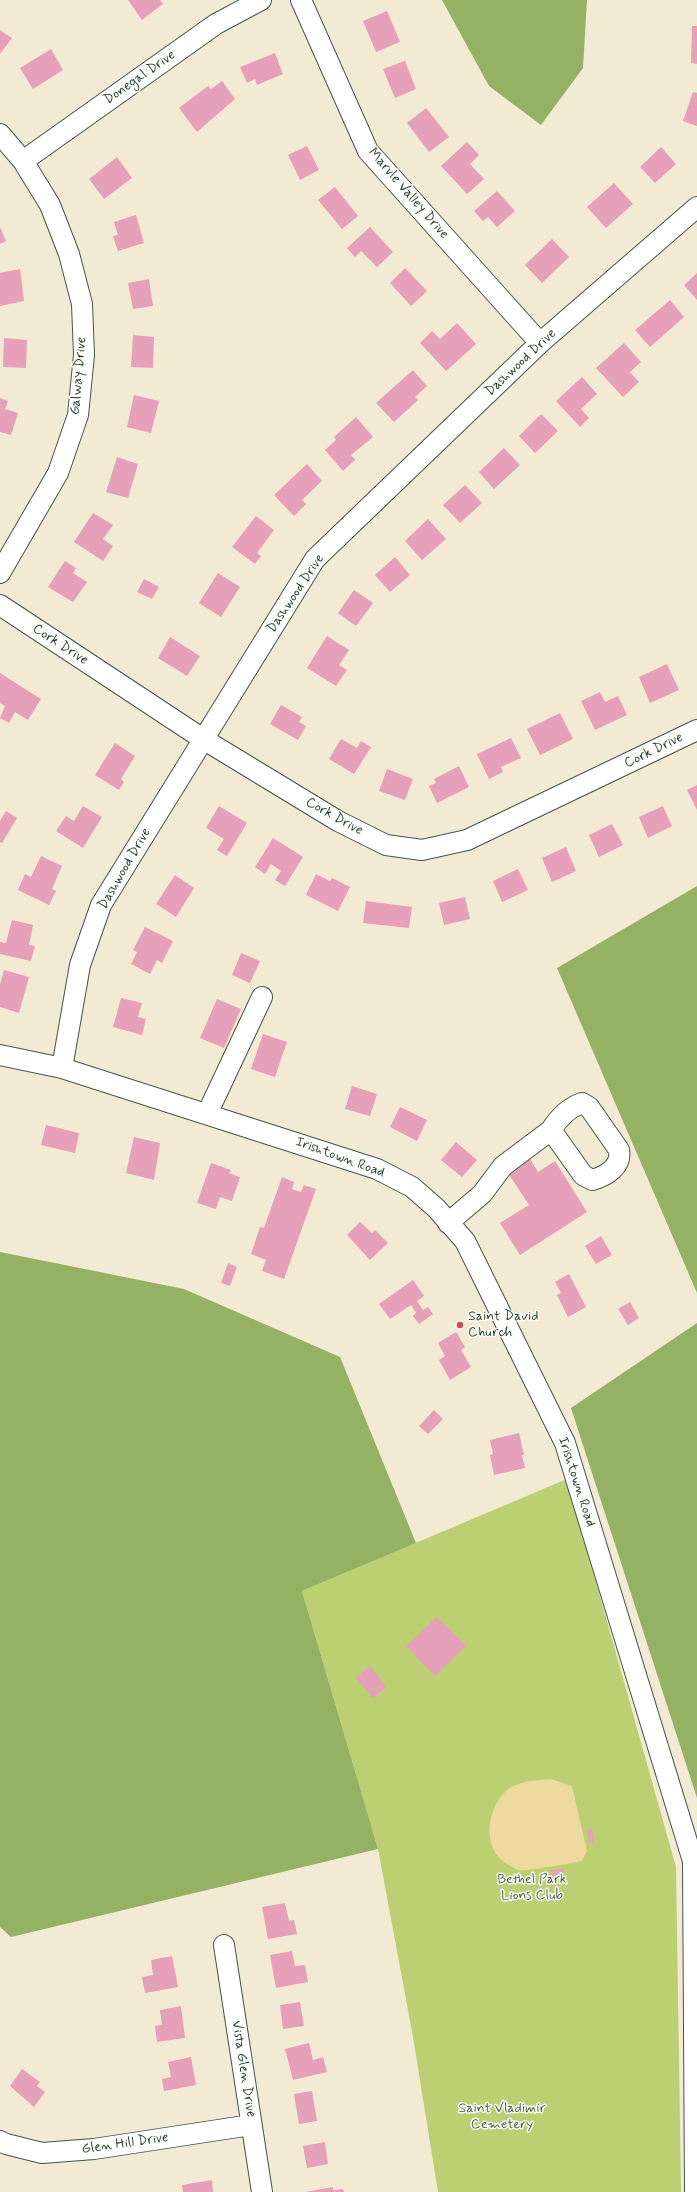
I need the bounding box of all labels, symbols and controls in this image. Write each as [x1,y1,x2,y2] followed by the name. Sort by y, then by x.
[101,47,179,109] street label: Donegal Drive
[364,145,452,243] street label: Marvle Valley Drive
[482,326,560,400] street label: Dashwood Drive
[67,336,91,416] street label: Galway Drive
[264,552,328,636] street label: Dashwood Drive
[29,621,91,669] street label: Cork Drive
[622,730,686,772] street label: Cork Drive
[302,794,366,840] street label: Cork Drive
[95,825,155,913] street label: Dashwood Drive
[293,1134,387,1182] street label: Irishtown Road
[468,1309,539,1342] place label: Saint David Church
[455,1320,465,1330] marker: Saint David Church
[554,1435,598,1529] street label: Irishtown Road
[497,1872,567,1904] park label: Bethel Park Lions Club
[227,2019,259,2119] street label: Vista Glen Drive
[458,2101,546,2134] park label: Saint Vladimir Cemetery
[81,2130,169,2158] street label: Glen Hill Drive

